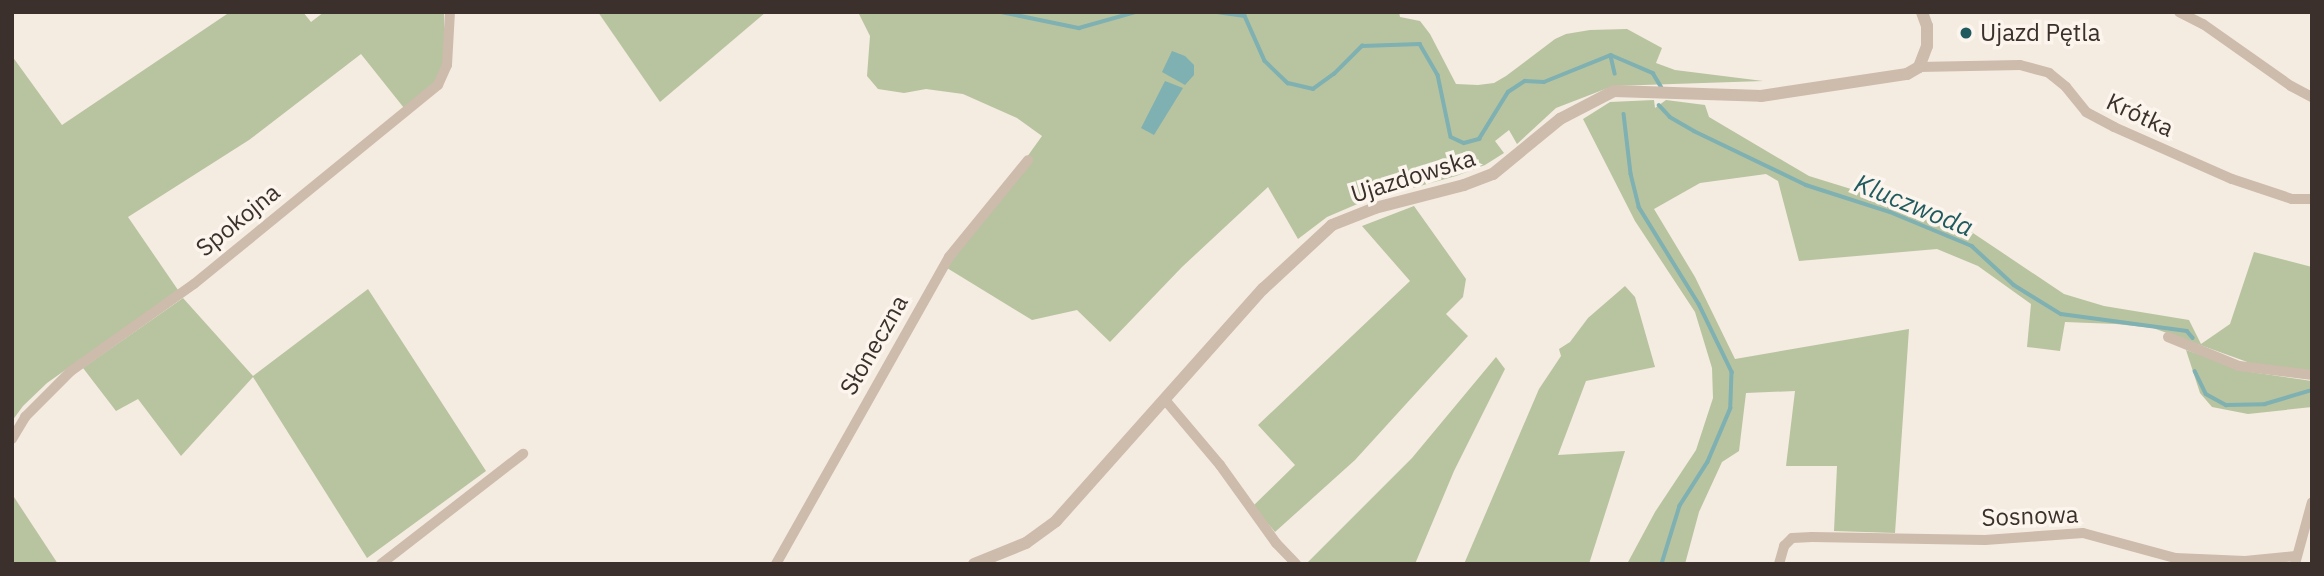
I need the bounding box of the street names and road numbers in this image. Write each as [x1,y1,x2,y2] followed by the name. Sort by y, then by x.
[2102,87,2178,143] street label: Krótka
[1347,143,1479,209] street label: Ujazdowska
[190,178,286,262] street label: Spokojna
[834,290,914,400] street label: Słoneczna
[1981,500,2079,532] street label: Sosnowa

